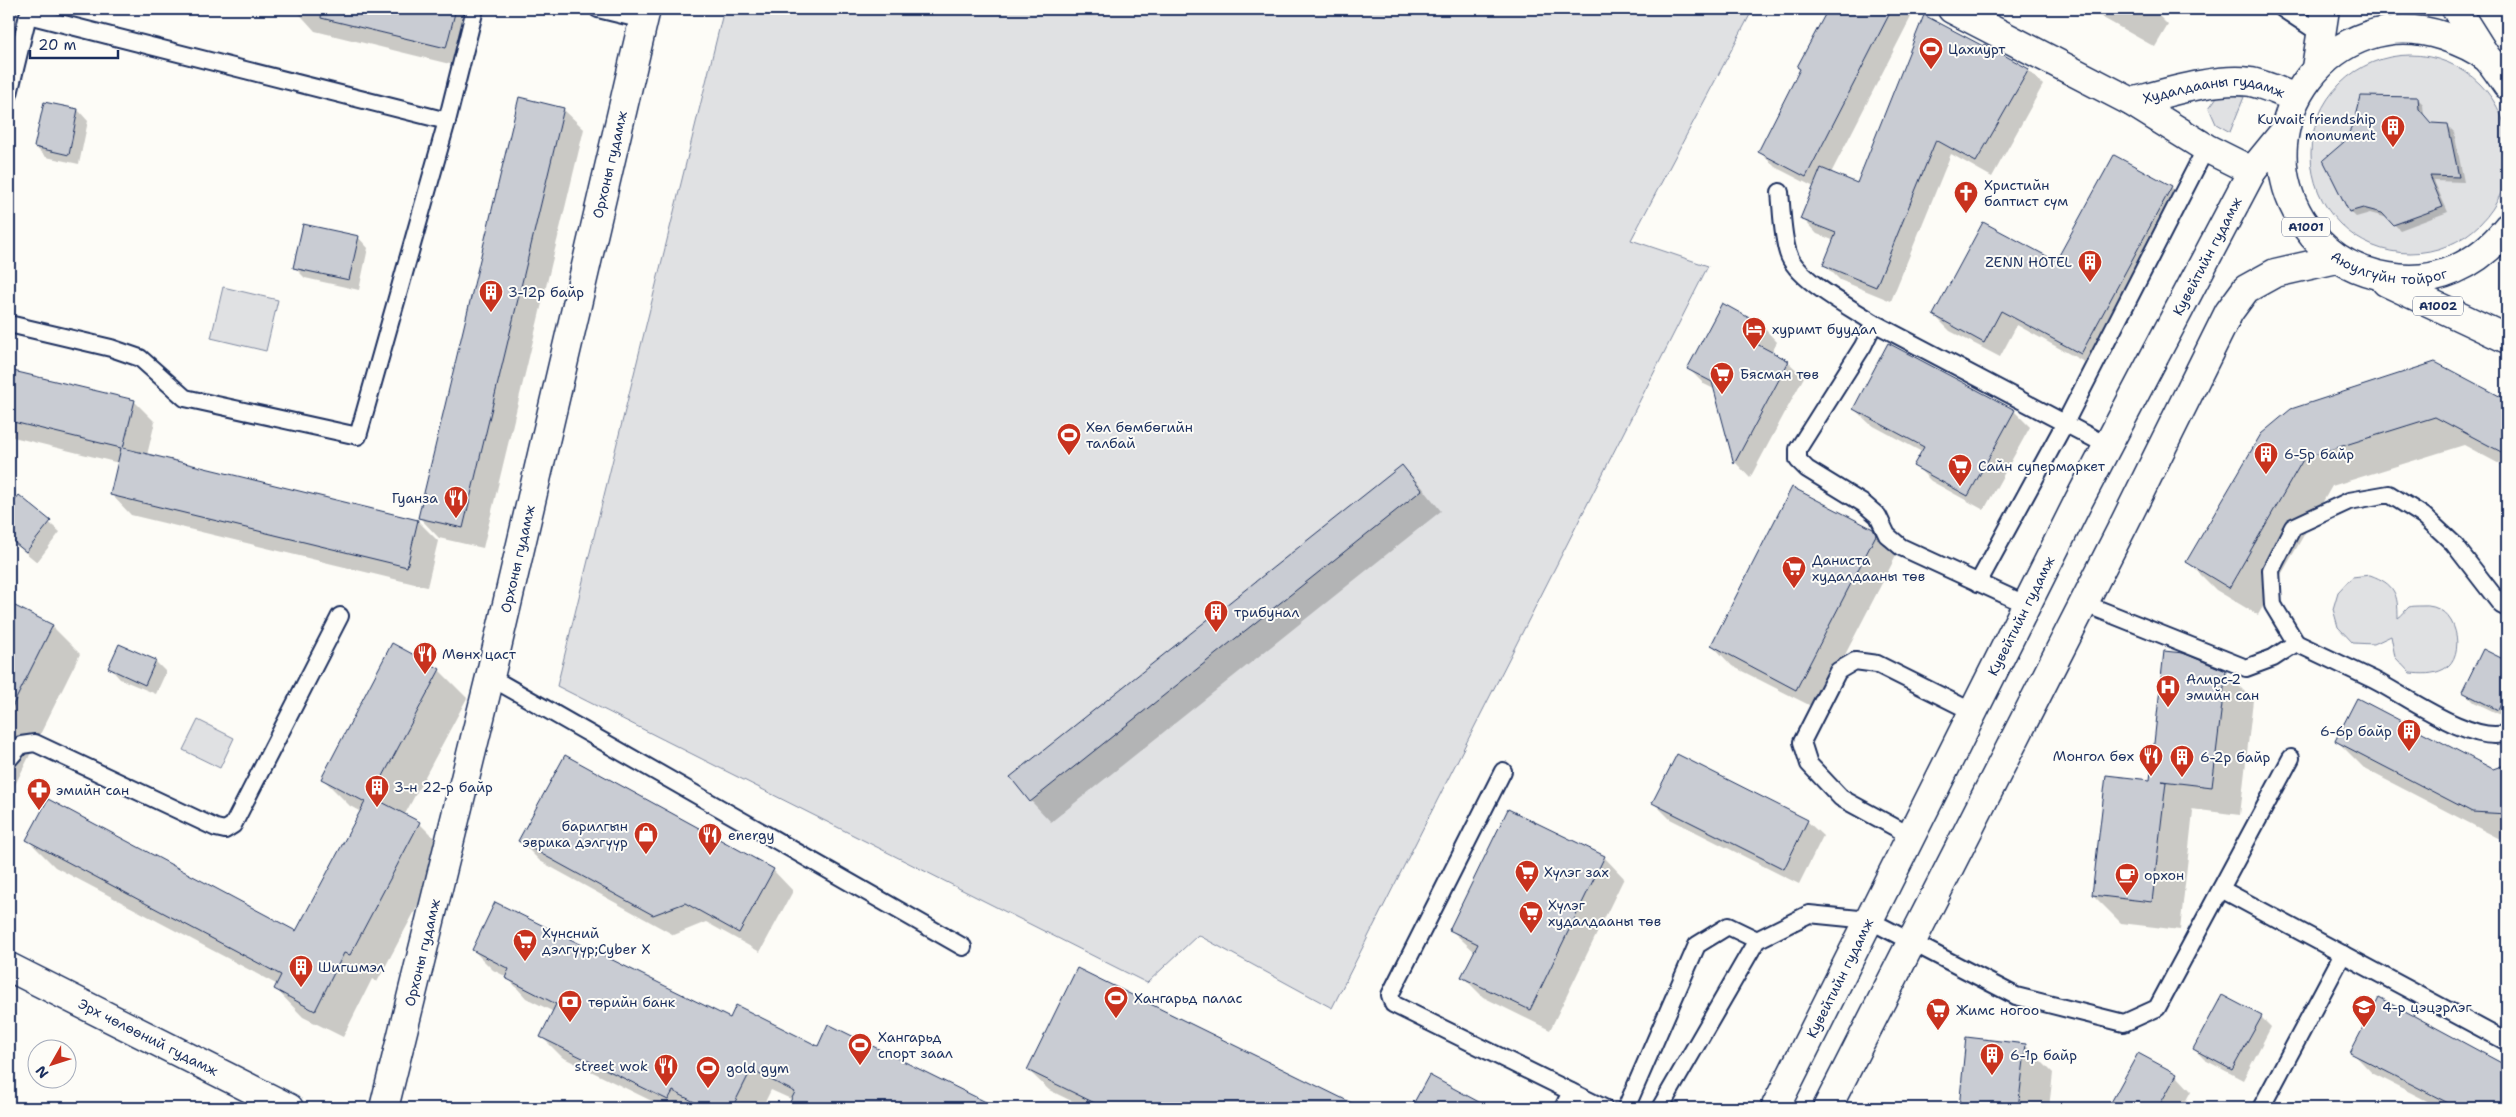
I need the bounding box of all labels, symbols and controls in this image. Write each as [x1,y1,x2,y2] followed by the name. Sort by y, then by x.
[30,28,118,60] scale bar
[38,35,77,55] text: 20 m
[1918,36,1944,70] sports icon: Цахиурт
[1948,40,2006,58] place label: Цахиурт
[2141,72,2288,108] street label: Худалдааны гудамж
[588,109,631,220] street label: Орхоны гудамж
[2257,110,2376,144] place label: Kuwait friendship monument
[2380,114,2406,148] building icon: Kuwait friendship monument
[1984,176,2068,210] place label: Христийн баптист сүм
[1953,180,1979,214] church icon: Христийн баптист сүм
[2169,194,2246,319] street label: Кувейтийн гудамж
[2282,218,2330,236] road number: A1001
[2328,247,2450,288] street label: Аюулгүйн тойрог
[2077,249,2103,283] building icon: ZENN HOTEL
[1985,253,2072,271] place label: ZENN HOTEL
[478,279,504,313] building icon: 3-12р байр
[508,283,584,301] place label: 3-12р байр
[2413,296,2463,316] road number: A1002
[1741,316,1767,350] hotel icon: хуримт буудал
[1772,320,1877,338] place label: хуримт буудал
[1709,361,1735,395] supermarket icon: Бясман төв
[1740,365,1819,383] place label: Бясман төв
[1086,418,1193,452] place label: Хөл бөмбөгийн талбай
[1056,422,1082,456] sports icon: Хөл бөмбөгийн талбай
[2253,441,2279,475] building icon: 6-5р байр
[2284,445,2354,463] place label: 6-5р байр
[1947,453,1973,487] supermarket icon: Сайн супермаркет
[1978,457,2106,475] place label: Сайн супермаркет
[443,485,469,519] restaurant icon: Гуанза
[392,489,438,507] place label: Гуанза
[496,503,539,615] street label: Орхоны гудамж
[1812,551,1925,585] place label: Даниста худалдааны төв
[1984,553,2059,679] street label: Кувейтийн гудамж
[1781,555,1807,589] supermarket icon: Даниста худалдааны төв
[1203,599,1229,633] building icon: трибунал
[1234,603,1299,621] place label: трибунал
[412,641,438,675] restaurant icon: Мөнх цаст
[442,645,517,663] place label: Мөнх цаст
[2186,670,2259,704] place label: Aлирс-2 эмийн сан
[2155,674,2181,708] hospital icon: Aлирс-2 эмийн сан
[2396,718,2422,752] building icon: 6-6р байр
[2320,722,2392,740] place label: 6-6р байр
[2138,743,2164,777] restaurant icon: Монгол бөх
[2169,744,2195,778] building icon: 6-2р байр
[2053,747,2134,765] place label: Монгол бөх
[2200,748,2271,766] place label: 6-2р байр
[364,774,390,808] building icon: 3-н 22-р байр
[26,777,52,811] pharmacy icon: эмийн сан
[394,778,493,796] place label: 3-н 22-р байр
[56,781,129,799] place label: эмийн сан
[522,817,628,851] place label: барилгын эврика дэлгүүр
[633,821,659,855] shop icon: барилгын эврика дэлгүүр
[697,822,723,856] restaurant icon: energy
[728,826,775,844] place label: energy
[1514,859,1540,893] supermarket icon: Хүлэг зах
[2114,862,2140,896] cafe icon: орхон
[1544,863,1609,881] place label: Хүлэг зах
[2144,866,2184,884] place label: орхон
[1548,896,1661,930] place label: Хүлэг худалдааны төв
[400,897,444,1008] street label: Орхоны гудамж
[1518,900,1544,934] supermarket icon: Хүлэг худалдааны төв
[1802,915,1878,1041] street label: Кувейтийн гудамж
[542,924,651,958] place label: Хүнсний дэлгүүр;Cyber X
[512,928,538,962] supermarket icon: Хүнсний дэлгүүр;Cyber X
[288,954,314,988] building icon: Шигшмэл
[318,958,385,976] place label: Шигшмэл
[1103,985,1129,1019] sports icon: Хангарьд палас
[557,989,583,1023] bank icon: төрийн банк
[1134,989,1242,1007] place label: Хангарьд палас
[588,993,676,1011] place label: төрийн банк
[76,994,222,1080] street label: Эрх чөлөөний гудамж
[2351,994,2377,1028] school or university icon: 4-р цэцэрлэг
[1925,997,1951,1031] supermarket icon: Жимс ногоо
[2382,998,2473,1016] place label: 4-р цэцэрлэг
[1956,1001,2039,1019] place label: Жимс ногоо
[878,1028,953,1062] place label: Хангарьд спорт заал
[847,1032,873,1066] sports icon: Хангарьд спорт заал
[28,1040,78,1090] north arrow
[1979,1042,2005,1076] building icon: 6-1р байр
[2010,1046,2077,1064] place label: 6-1р байр
[653,1053,679,1087] restaurant icon: street wok
[695,1055,721,1089] sports icon: gold gym
[575,1057,648,1075] place label: street wok
[726,1059,789,1077] place label: gold gym
[31,1062,52,1082] text: N

